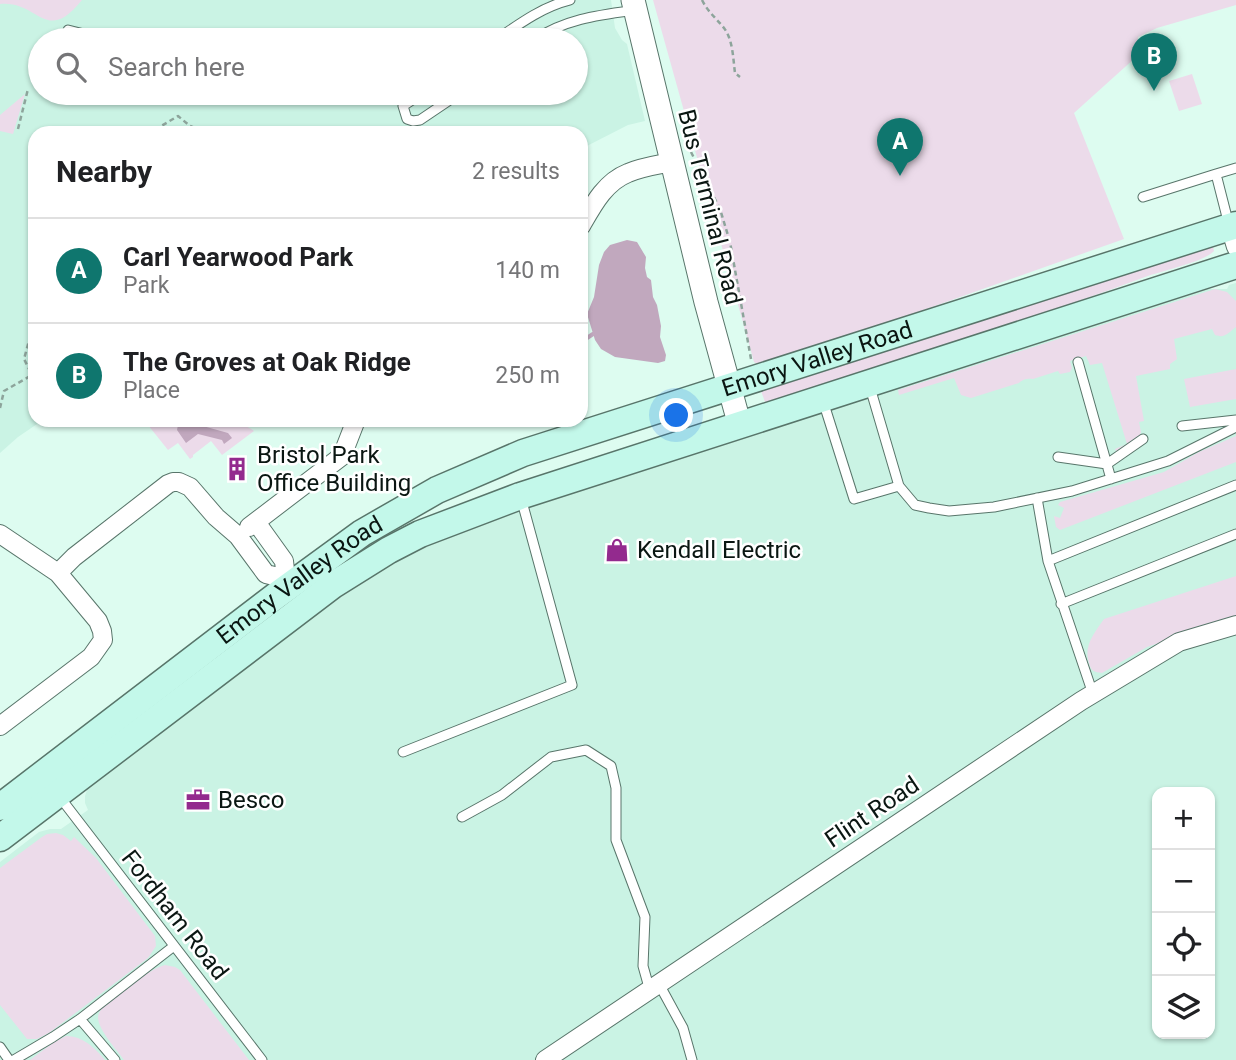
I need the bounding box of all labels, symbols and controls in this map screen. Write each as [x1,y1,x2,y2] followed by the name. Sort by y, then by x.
[28,28,588,105] search box
[1131,33,1177,91] pin: B
[52,48,90,86] icon: search
[108,52,245,82] text: Search here
[672,107,748,307] street label: Bus Terminal Road
[877,118,923,176] pin: A
[56,154,152,189] text: Nearby
[472,158,560,185] text: 2 results
[123,242,353,272] text: Carl Yearwood Park
[71,257,87,284] text: A
[495,257,560,284] text: 140 m
[123,272,169,299] text: Park
[718,315,916,402] street label: Emory Valley Road
[123,347,411,377] text: The Groves at Oak Ridge
[72,362,86,389] text: B
[495,362,560,389] text: 250 m
[123,377,180,404] text: Place
[659,398,693,432] your location
[257,441,411,497] place label: Bristol Park Office Building
[223,455,251,483] building icon: Bristol Park Office Building
[211,510,387,650] street label: Emory Valley Road
[603,536,631,564] shop icon: Kendall Electric
[637,536,801,564] place label: Kendall Electric
[820,770,924,854] street label: Flint Road
[184,786,212,814] office icon: Besco
[218,786,284,814] place label: Besco
[1152,787,1215,1039] map controls
[1152,787,1215,850] button: +
[116,845,234,985] street label: Fordham Road
[1152,850,1215,913] button: −
[1152,913,1215,976] button: locate
[1152,976,1215,1039] button: layers

